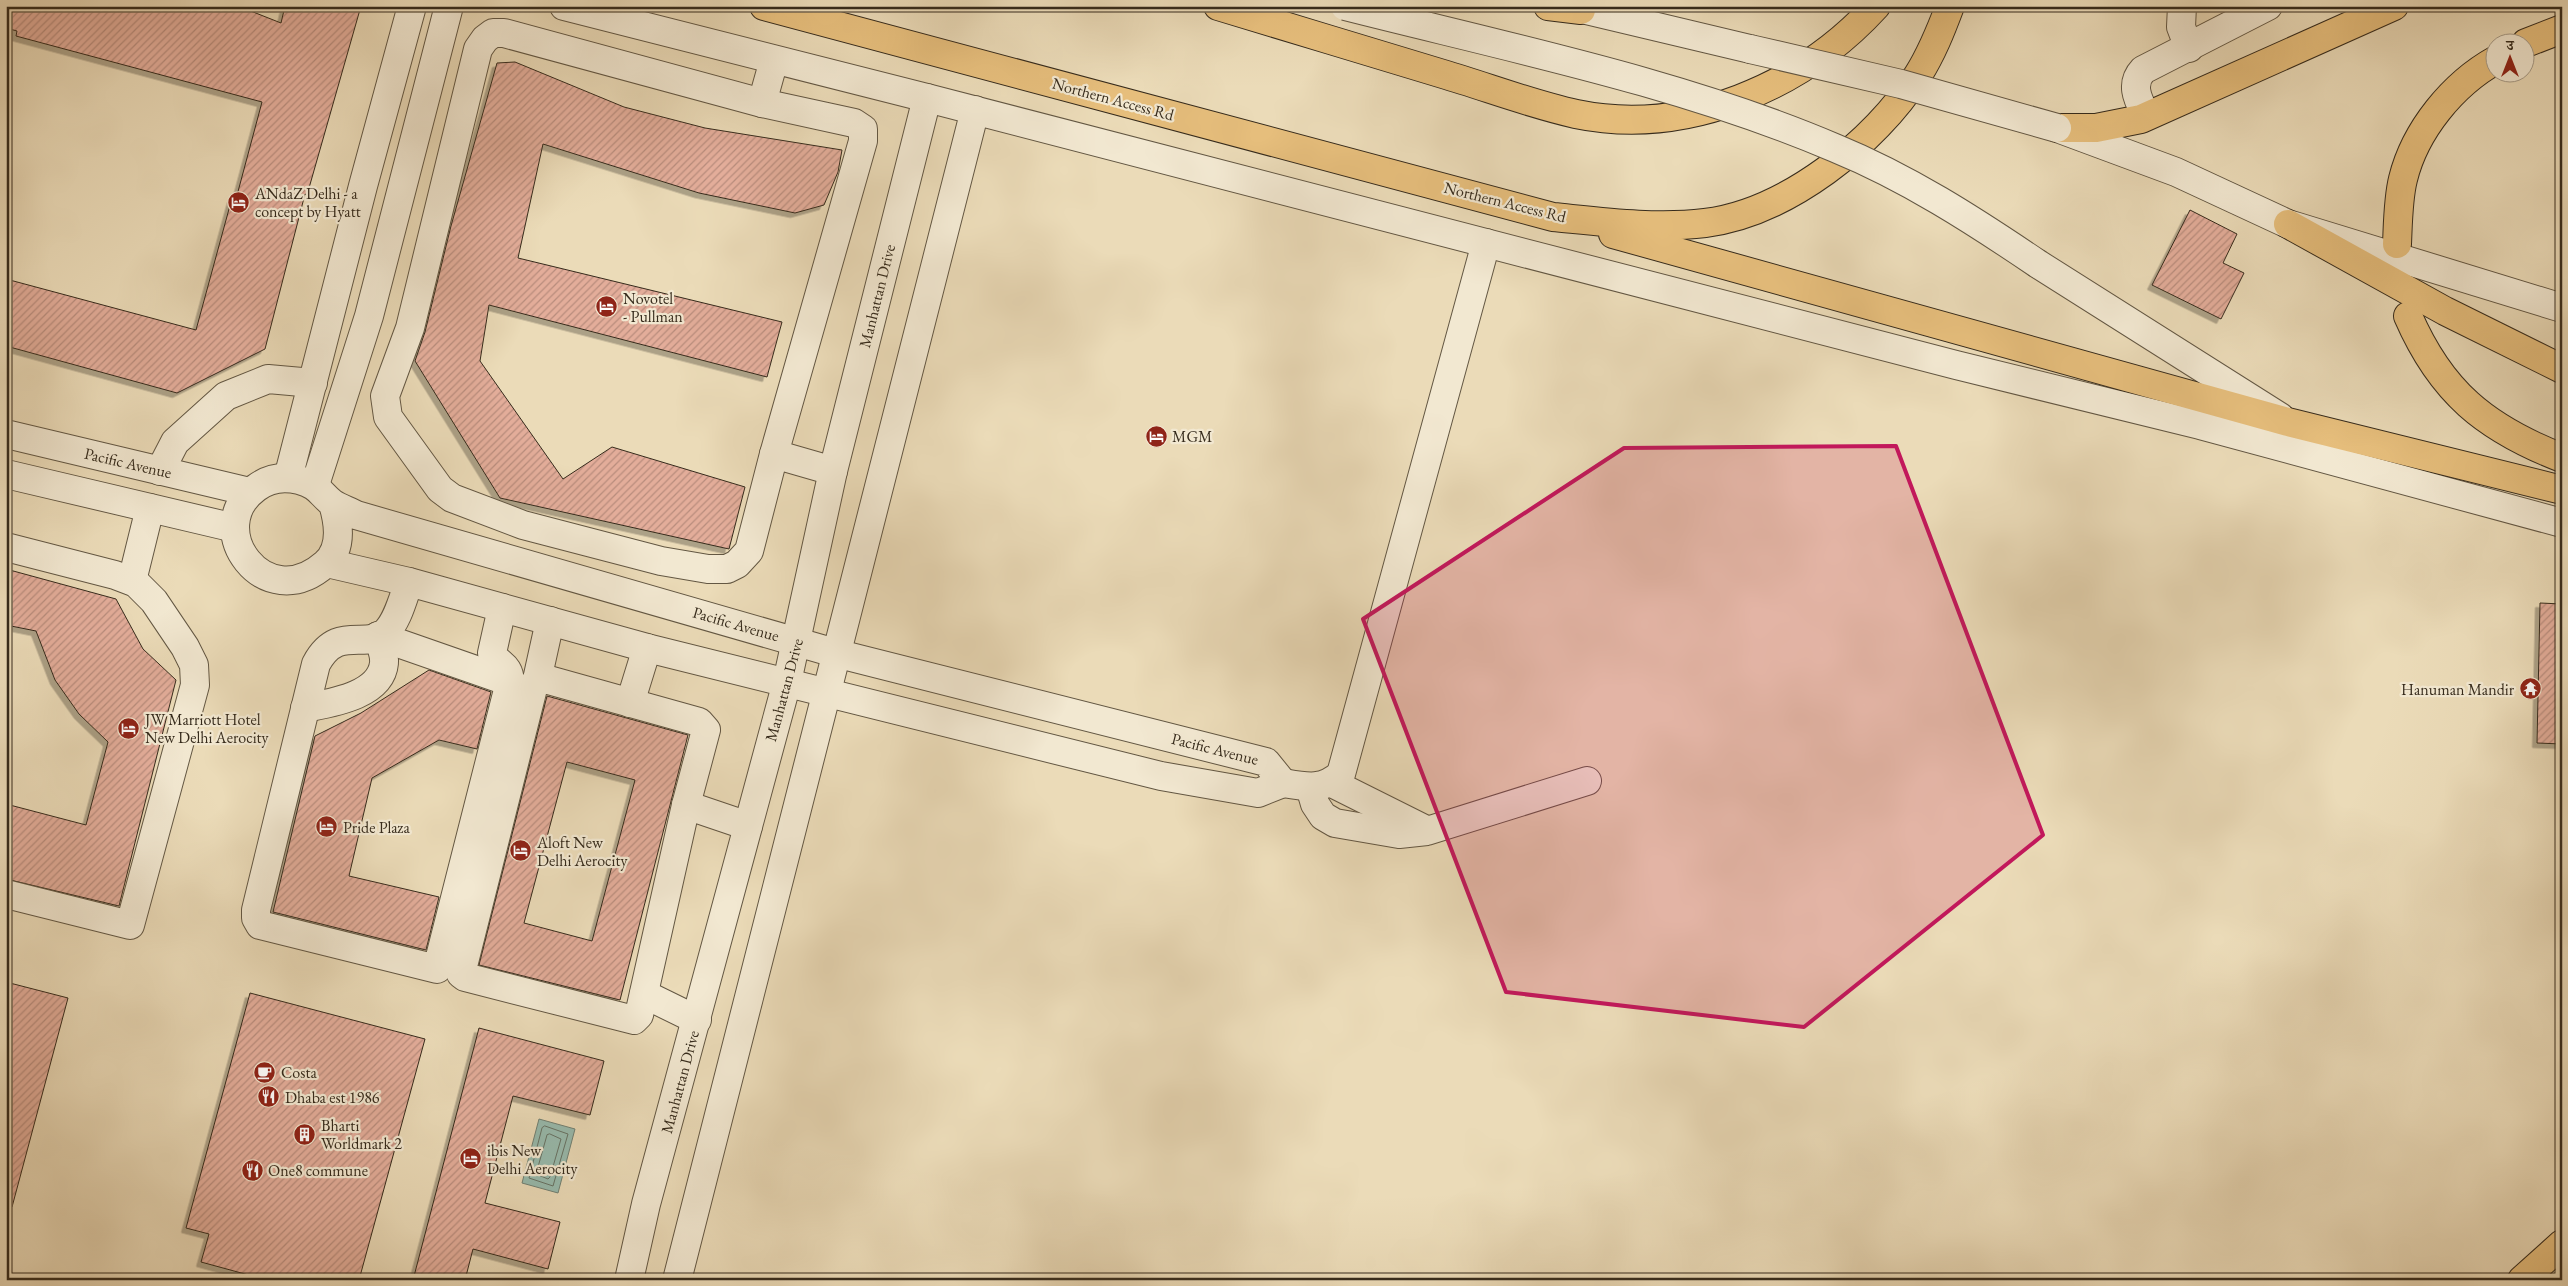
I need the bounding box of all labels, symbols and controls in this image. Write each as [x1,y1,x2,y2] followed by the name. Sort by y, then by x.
[2486,32,2536,82] north arrow
[2505,36,2514,54] text: उ
[1050,73,1177,126] street label: Northern Access Rd
[1442,177,1569,228] street label: Northern Access Rd
[254,183,361,222] place label: ANdaZ Delhi - a concept by Hyatt
[227,190,251,214] hotel icon: ANdaZ Delhi - a concept by Hyatt
[854,242,900,350] street label: Manhattan Drive
[623,288,683,327] place label: Novotel - Pullman
[595,295,619,319] hotel icon: Novotel - Pullman
[1144,424,1168,448] hotel icon: MGM
[1172,426,1213,447] place label: MGM
[82,443,174,483] street label: Pacific Avenue
[690,602,782,646] street label: Pacific Avenue
[760,636,808,744] street label: Manhattan Drive
[2518,677,2542,701] temple icon: Hanuman Mandir
[2401,679,2515,700] place label: Hanuman Mandir
[143,709,270,748] place label: JW Marriott Hotel New Delhi Aerocity
[117,716,141,740] hotel icon: JW Marriott Hotel New Delhi Aerocity
[1169,728,1261,770] street label: Pacific Avenue
[315,815,339,839] hotel icon: Pride Plaza
[343,817,410,838] place label: Pride Plaza
[536,832,629,871] place label: Aloft New Delhi Aerocity
[509,839,533,863] hotel icon: Aloft New Delhi Aerocity
[656,1028,704,1136] street label: Manhattan Drive
[253,1060,277,1084] cafe icon: Costa
[281,1062,317,1083] place label: Costa
[257,1085,281,1109] restaurant icon: Dhaba est 1986
[285,1087,380,1108] place label: Dhaba est 1986
[321,1115,402,1154] place label: Bharti Worldmark 2
[293,1122,317,1146] building icon: Bharti Worldmark 2
[487,1140,579,1179] place label: ibis New Delhi Aerocity
[459,1147,483,1171] hotel icon: ibis New Delhi Aerocity
[240,1158,264,1182] restaurant icon: One8 commune
[268,1160,368,1181] place label: One8 commune

